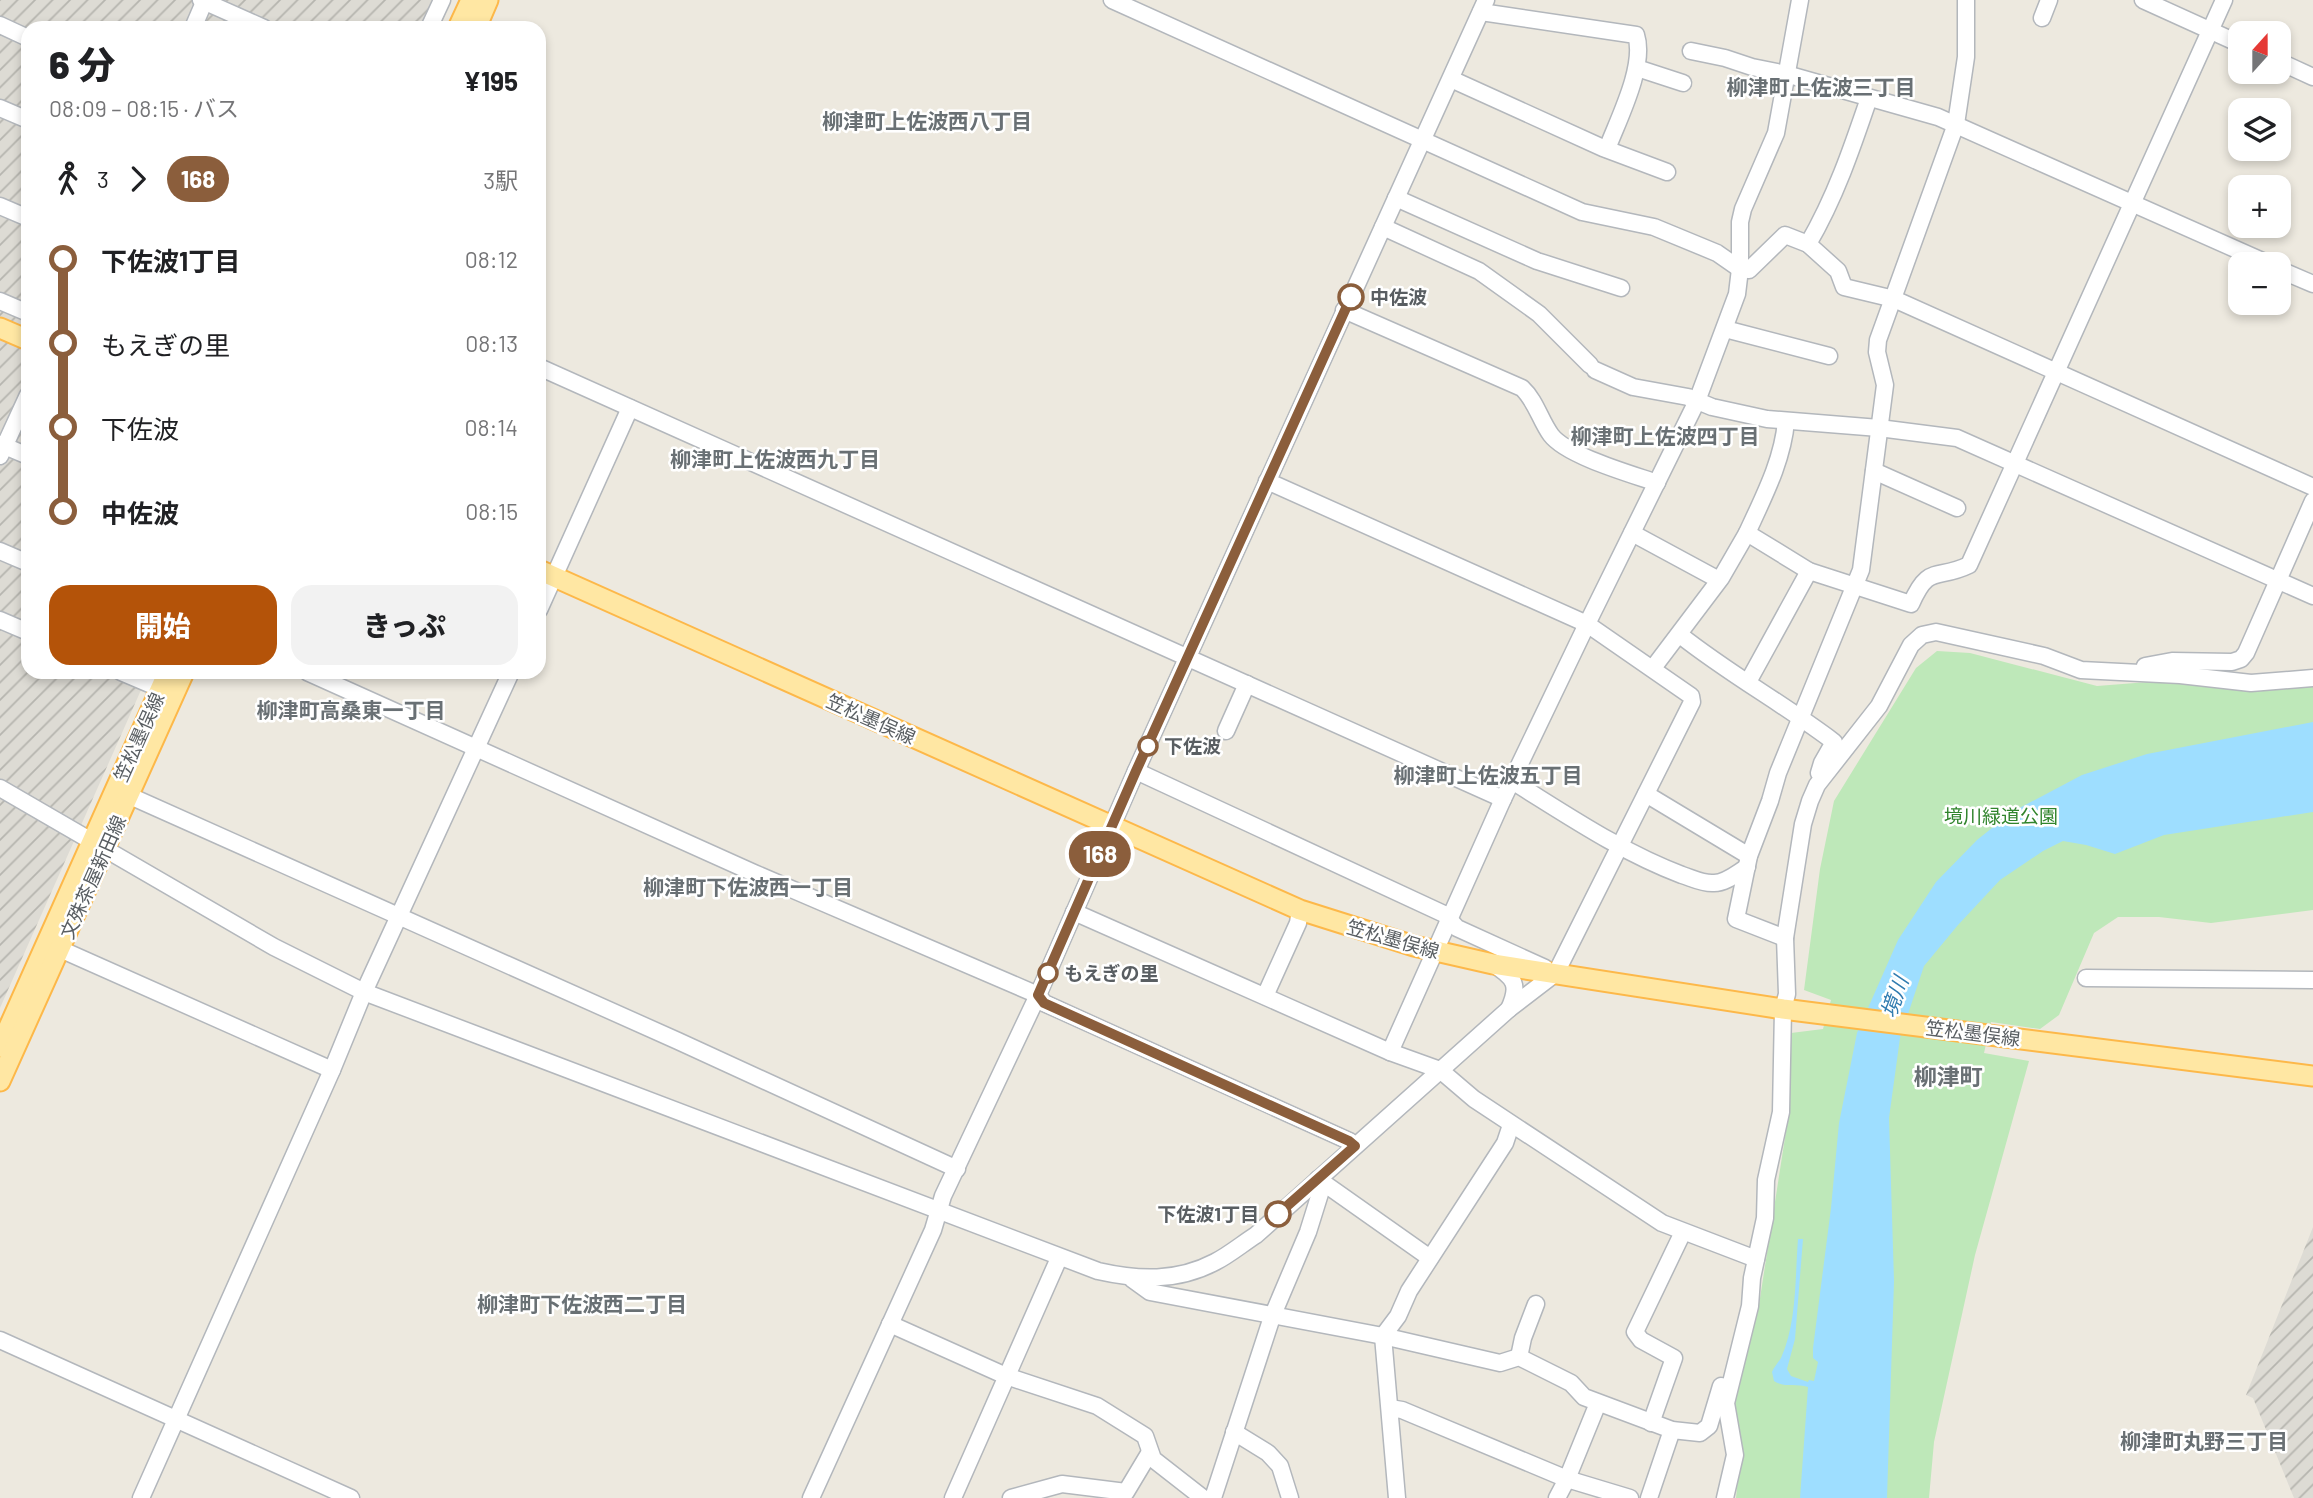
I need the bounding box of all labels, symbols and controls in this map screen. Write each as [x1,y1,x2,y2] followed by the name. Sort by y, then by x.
[2228,21,2291,84] north arrow
[2228,21,2291,315] map controls
[49,41,115,87] text: 6 分
[463,65,518,96] text: ¥195
[1727,74,1916,99] district label: 柳津町上佐波三丁目
[49,94,239,122] text: 08:09 – 08:15 · バス
[2228,98,2291,161] button: layers
[822,108,1032,133] district label: 柳津町上佐波西八丁目
[49,160,87,198] icon: walk
[119,160,157,198] icon: forward
[181,164,215,193] text: 168
[97,165,109,193] text: 3
[483,166,518,194] text: 3駅
[2228,175,2291,238] button: +
[101,245,240,276] text: 下佐波1丁目
[465,245,518,273] text: 08:12
[2228,252,2291,315] button: −
[1338,284,1364,310] marker: 中佐波
[1370,285,1427,308] place label: 中佐波
[101,329,230,360] text: もえぎの里
[465,329,518,357] text: 08:13
[101,413,179,444] text: 下佐波
[465,413,518,441] text: 08:14
[1571,423,1760,448] district label: 柳津町上佐波四丁目
[670,446,880,471] district label: 柳津町上佐波西九丁目
[101,497,179,528] text: 中佐波
[465,497,518,525] text: 08:15
[49,585,277,665] button: 開始
[291,585,518,665] button: きっぷ
[109,689,168,785] street label: 笠松墨俣線
[823,689,919,748] street label: 笠松墨俣線
[257,697,446,722] district label: 柳津町高桑東一丁目
[1164,734,1221,757] place label: 下佐波
[1138,736,1158,756] marker: 下佐波
[1394,762,1583,787] district label: 柳津町上佐波五丁目
[1944,804,2058,827] park label: 境川緑道公園
[55,811,130,942] street label: 文殊茶屋新田線
[1060,831,1140,877] line badge: 168
[1083,839,1117,868] text: 168
[643,874,853,899] district label: 柳津町下佐波西一丁目
[1344,914,1442,963] street label: 笠松墨俣線
[1064,961,1158,984] place label: もえぎの里
[1038,963,1058,983] marker: もえぎの里
[1875,971,1913,1020] water label: 境川
[1925,1015,2022,1050] street label: 笠松墨俣線
[1914,1062,1983,1090] district label: 柳津町
[1265,1201,1291,1227] marker: 下佐波1丁目
[1157,1202,1259,1225] place label: 下佐波1丁目
[477,1291,687,1316] district label: 柳津町下佐波西二丁目
[2120,1428,2288,1453] district label: 柳津町丸野三丁目

